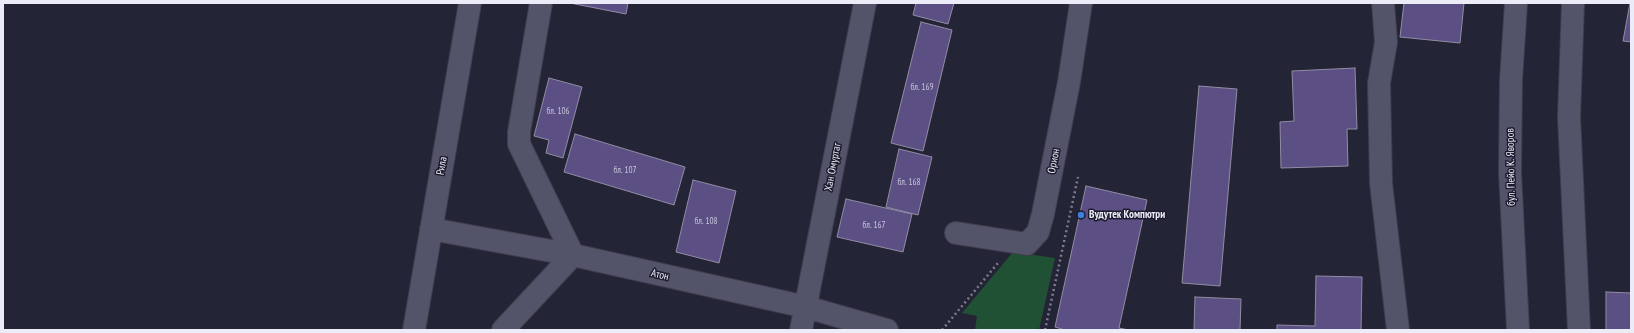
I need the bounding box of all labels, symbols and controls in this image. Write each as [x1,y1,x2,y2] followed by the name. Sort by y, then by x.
[910,82,934,92] house number: бл. 169
[546,106,570,116] house number: бл. 106
[1504,128,1518,206] street label: бул. Пейо К. Яворов
[822,142,844,192] street label: Хан Омуртаг
[1045,147,1063,175] street label: Орион
[434,156,450,176] street label: Рила
[613,165,637,175] house number: бл. 107
[897,177,921,187] house number: бл. 168
[1089,208,1165,222] place label: Вудутек Компютри
[1076,210,1086,220] marker: Вудутек Компютри
[694,216,718,226] house number: бл. 108
[862,220,886,230] house number: бл. 167
[650,267,670,283] street label: Атон

